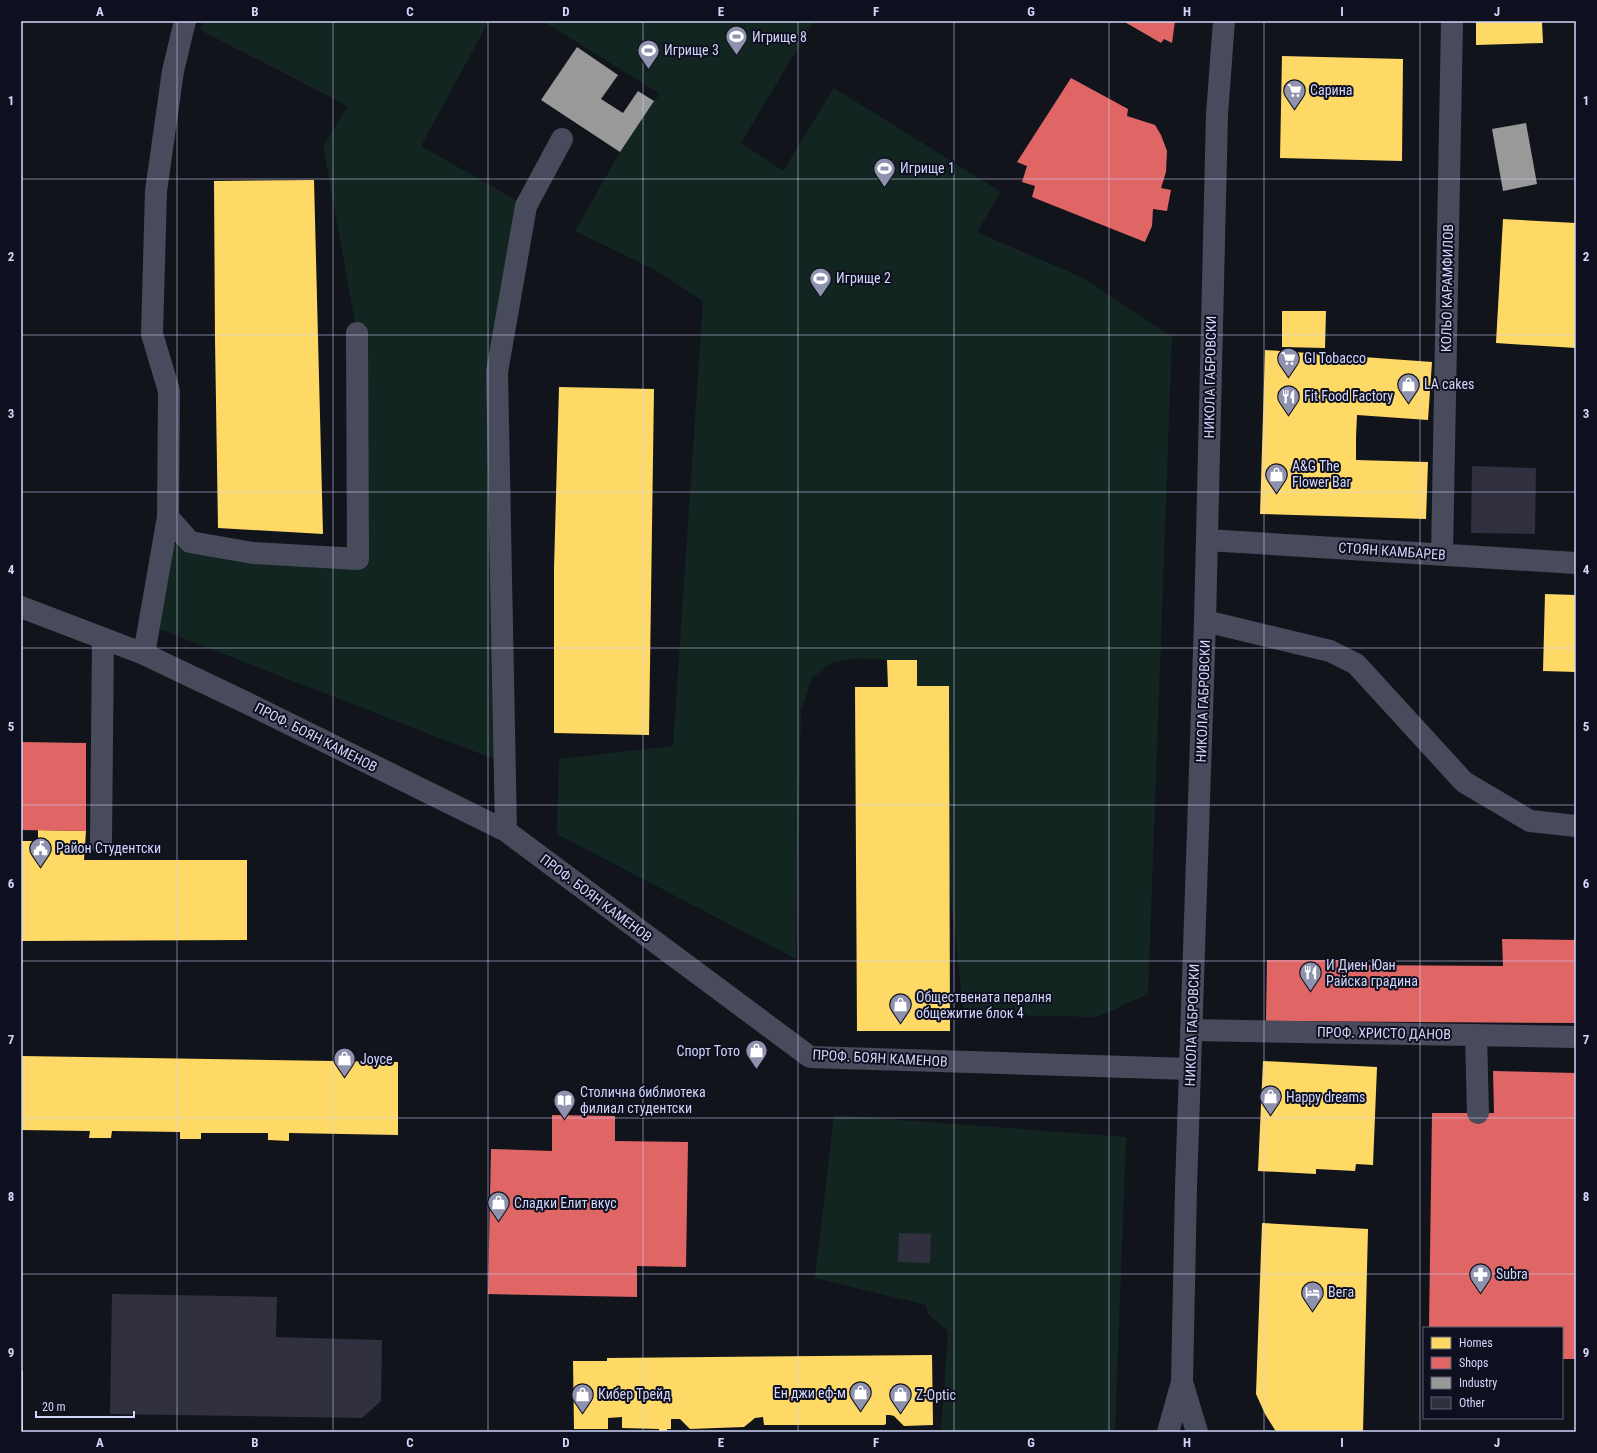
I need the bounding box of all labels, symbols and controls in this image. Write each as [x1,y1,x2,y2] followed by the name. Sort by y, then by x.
[96,4,104,19] text: A
[251,4,259,19] text: B
[406,4,414,19] text: C
[562,4,570,19] text: D
[718,4,725,19] text: E
[873,4,879,19] text: F
[1027,4,1035,19] text: G
[1183,4,1191,19] text: H
[1340,4,1344,19] text: I
[1494,4,1500,19] text: J
[724,24,750,57] sports icon: Игрище 8
[752,29,807,45] place label: Игрище 8
[636,37,662,70] sports icon: Игрище 3
[664,42,719,58] place label: Игрище 3
[1281,77,1307,110] supermarket icon: Сарина
[1310,82,1353,98] place label: Сарина
[8,93,14,108] text: 1
[1583,93,1589,108] text: 1
[871,155,897,188] sports icon: Игрище 1
[900,160,955,176] place label: Игрище 1
[1438,224,1456,352] street label: КОЛЬО КАРАМФИЛОВ
[8,249,15,264] text: 2
[1583,249,1590,264] text: 2
[807,265,833,298] sports icon: Игрище 2
[836,270,891,286] place label: Игрище 2
[1201,315,1219,439] street label: НИКОЛА ГАБРОВСКИ
[1275,345,1301,378] supermarket icon: GI Tobacco
[1304,350,1366,366] place label: GI Tobacco
[1396,371,1422,404] shop icon: LA cakes
[1424,376,1474,392] place label: LA cakes
[1275,383,1301,416] restaurant icon: Fit Food Factory
[1304,388,1393,404] place label: Fit Food Factory
[8,406,14,421] text: 3
[1583,406,1589,421] text: 3
[1292,458,1351,490] place label: A&G The Flower Bar
[1264,461,1290,494] shop icon: A&G The Flower Bar
[1338,539,1446,563] street label: СТОЯН КАМБАРЕВ
[8,562,15,577] text: 4
[1583,562,1590,577] text: 4
[1193,639,1213,763] street label: НИКОЛА ГАБРОВСКИ
[252,699,380,775] street label: ПРОФ. БОЯН КАМЕНОВ
[8,719,15,734] text: 5
[1583,719,1590,734] text: 5
[27,835,53,868] public building icon: Район Студентски
[56,840,161,856] place label: Район Студентски
[537,851,655,945] street label: ПРОФ. БОЯН КАМЕНОВ
[8,876,15,891] text: 6
[1583,876,1590,891] text: 6
[1326,957,1418,989] place label: И Диен Юан Райска градина
[1297,960,1323,993] restaurant icon: И Диен Юан Райска градина
[1182,963,1202,1087] street label: НИКОЛА ГАБРОВСКИ
[916,989,1052,1021] place label: Обществената пералня общежитие блок 4
[888,992,914,1025] shop icon: Обществената пералня общежитие блок 4
[1317,1024,1451,1042] street label: ПРОФ. ХРИСТО ДАНОВ
[8,1032,15,1047] text: 7
[1583,1032,1590,1047] text: 7
[743,1038,769,1071] shop icon: Спорт Тото
[676,1043,740,1059] place label: Спорт Тото
[332,1046,358,1079] shop icon: Joyce
[812,1046,948,1070] street label: ПРОФ. БОЯН КАМЕНОВ
[360,1051,393,1067] place label: Joyce
[580,1084,706,1116] place label: Столична библиотека филиал студентски
[1257,1084,1283,1117] shop icon: Happy dreams
[552,1087,578,1120] library icon: Столична библиотека филиал студентски
[1286,1089,1365,1105] place label: Happy dreams
[8,1189,14,1204] text: 8
[1583,1189,1589,1204] text: 8
[485,1190,511,1223] shop icon: Сладки Елит вкус
[514,1195,617,1211] place label: Сладки Елит вкус
[1467,1261,1493,1294] pharmacy icon: Subra
[1496,1266,1528,1282] place label: Subra
[1300,1279,1326,1312] hotel icon: Вега
[1328,1284,1354,1300] place label: Вега
[1423,1327,1563,1419] legend
[1459,1336,1493,1350] text: Homes
[8,1345,14,1360] text: 9
[1583,1345,1589,1360] text: 9
[1459,1356,1488,1370] text: Shops
[1459,1376,1497,1390] text: Industry
[848,1380,874,1413] shop icon: Ен джи еф-м
[569,1381,595,1414] shop icon: Кибер Трейд
[888,1382,914,1415] shop icon: Z-Optic
[774,1385,846,1401] place label: Ен джи еф-м
[598,1386,671,1402] place label: Кибер Трейд
[916,1387,956,1403] place label: Z-Optic
[36,1393,134,1419] scale bar
[1459,1396,1485,1410] text: Other
[42,1400,66,1414] text: 20 m
[96,1435,104,1450] text: A
[251,1435,259,1450] text: B
[406,1435,414,1450] text: C
[562,1435,570,1450] text: D
[718,1435,725,1450] text: E
[873,1435,879,1450] text: F
[1027,1435,1035,1450] text: G
[1183,1435,1191,1450] text: H
[1340,1435,1344,1450] text: I
[1494,1435,1500,1450] text: J

